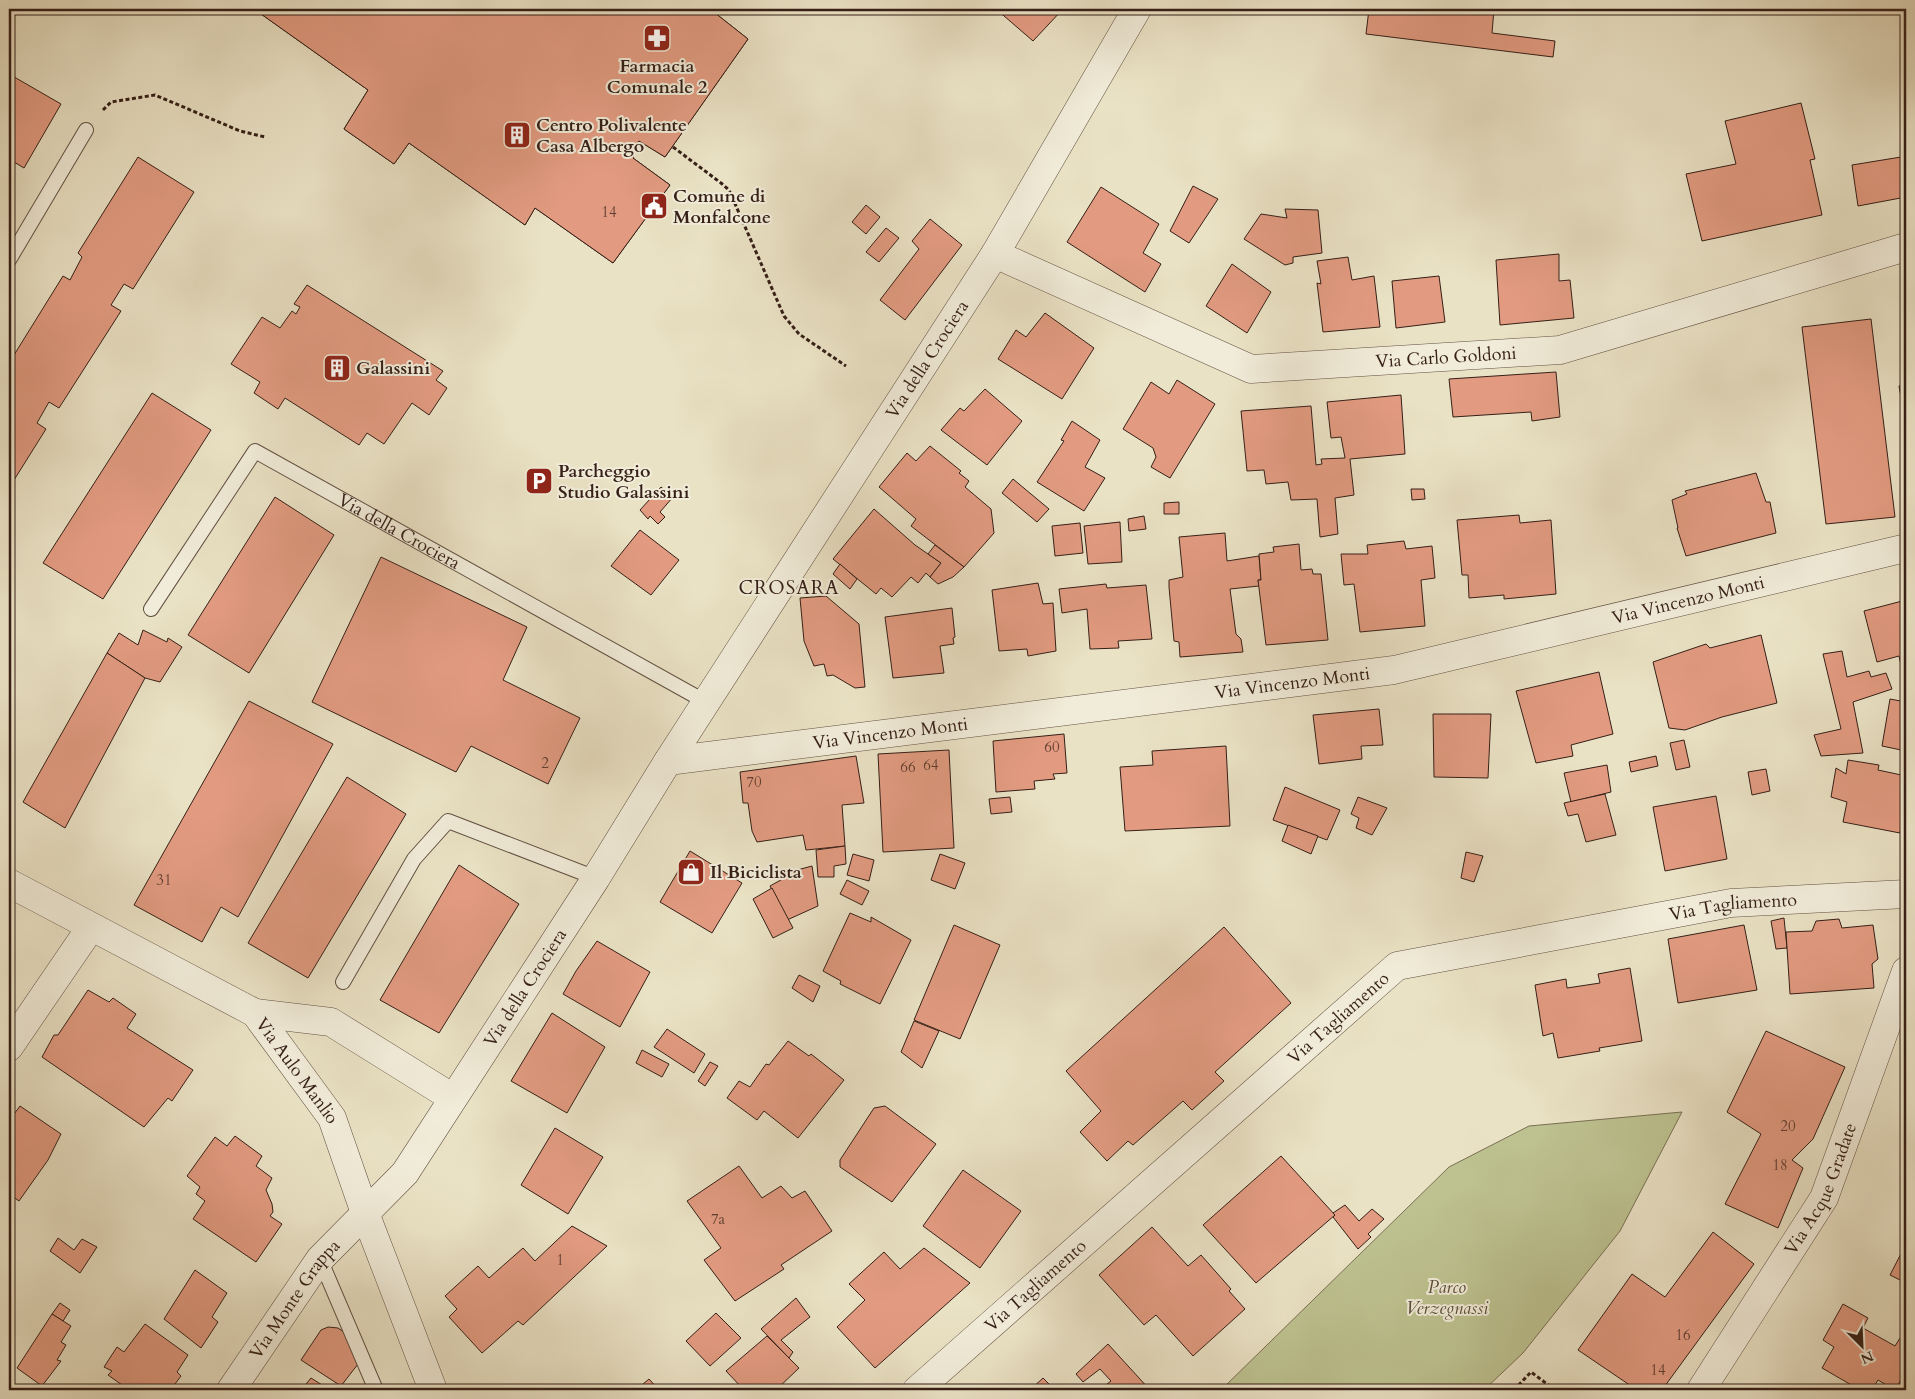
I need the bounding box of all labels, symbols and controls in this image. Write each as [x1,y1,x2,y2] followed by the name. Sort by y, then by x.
[642,23,672,53] pharmacy icon: Farmacia Comunale 2
[607,54,707,100] place label: Farmacia Comunale 2
[536,113,687,159] place label: Centro Polivalente Casa Albergo
[502,120,532,150] building icon: Centro Polivalente Casa Albergo
[673,184,771,230] place label: Comune di Monfalcone
[639,191,669,221] public building icon: Comune di Monfalcone
[601,202,617,222] house number: 14
[880,295,975,424] street label: Via della Crociera
[1375,341,1517,374] street label: Via Carlo Goldoni
[322,353,352,383] building icon: Galassini
[356,356,430,381] place label: Galassini
[558,459,690,505] place label: Parcheggio Studio Galassini
[524,466,554,496] parking icon: Parcheggio Studio Galassini
[333,488,465,576] street label: Via della Crociera
[1609,570,1767,631] street label: Via Vincenzo Monti
[739,575,839,601] district label: CROSARA
[1213,661,1371,705] street label: Via Vincenzo Monti
[811,712,969,756] street label: Via Vincenzo Monti
[1044,737,1060,757] house number: 60
[541,753,549,773] house number: 2
[923,755,939,775] house number: 64
[900,757,916,777] house number: 66
[746,772,762,792] house number: 70
[676,857,706,887] shop icon: Il Biciclista
[710,860,802,885] place label: Il Biciclista
[156,870,172,890] house number: 31
[1667,888,1798,927] street label: Via Tagliamento
[478,924,573,1052] street label: Via della Crociera
[1282,966,1395,1070] street label: Via Tagliamento
[249,1012,345,1127] street label: Via Aulo Manlio
[1780,1116,1796,1136] house number: 20
[1779,1119,1863,1260] street label: Via Acque Gradate
[1772,1155,1788,1175] house number: 18
[711,1209,726,1229] house number: 7a
[244,1234,346,1364] street label: Via Monte Grappa
[979,1234,1092,1338] street label: Via Tagliamento
[556,1250,564,1270] house number: 1
[1406,1275,1489,1321] park label: Parco Verzegnassi
[1838,1322,1888,1372] north arrow
[1675,1325,1691,1345] house number: 16
[1858,1346,1877,1369] text: N
[1650,1360,1666,1380] house number: 14

